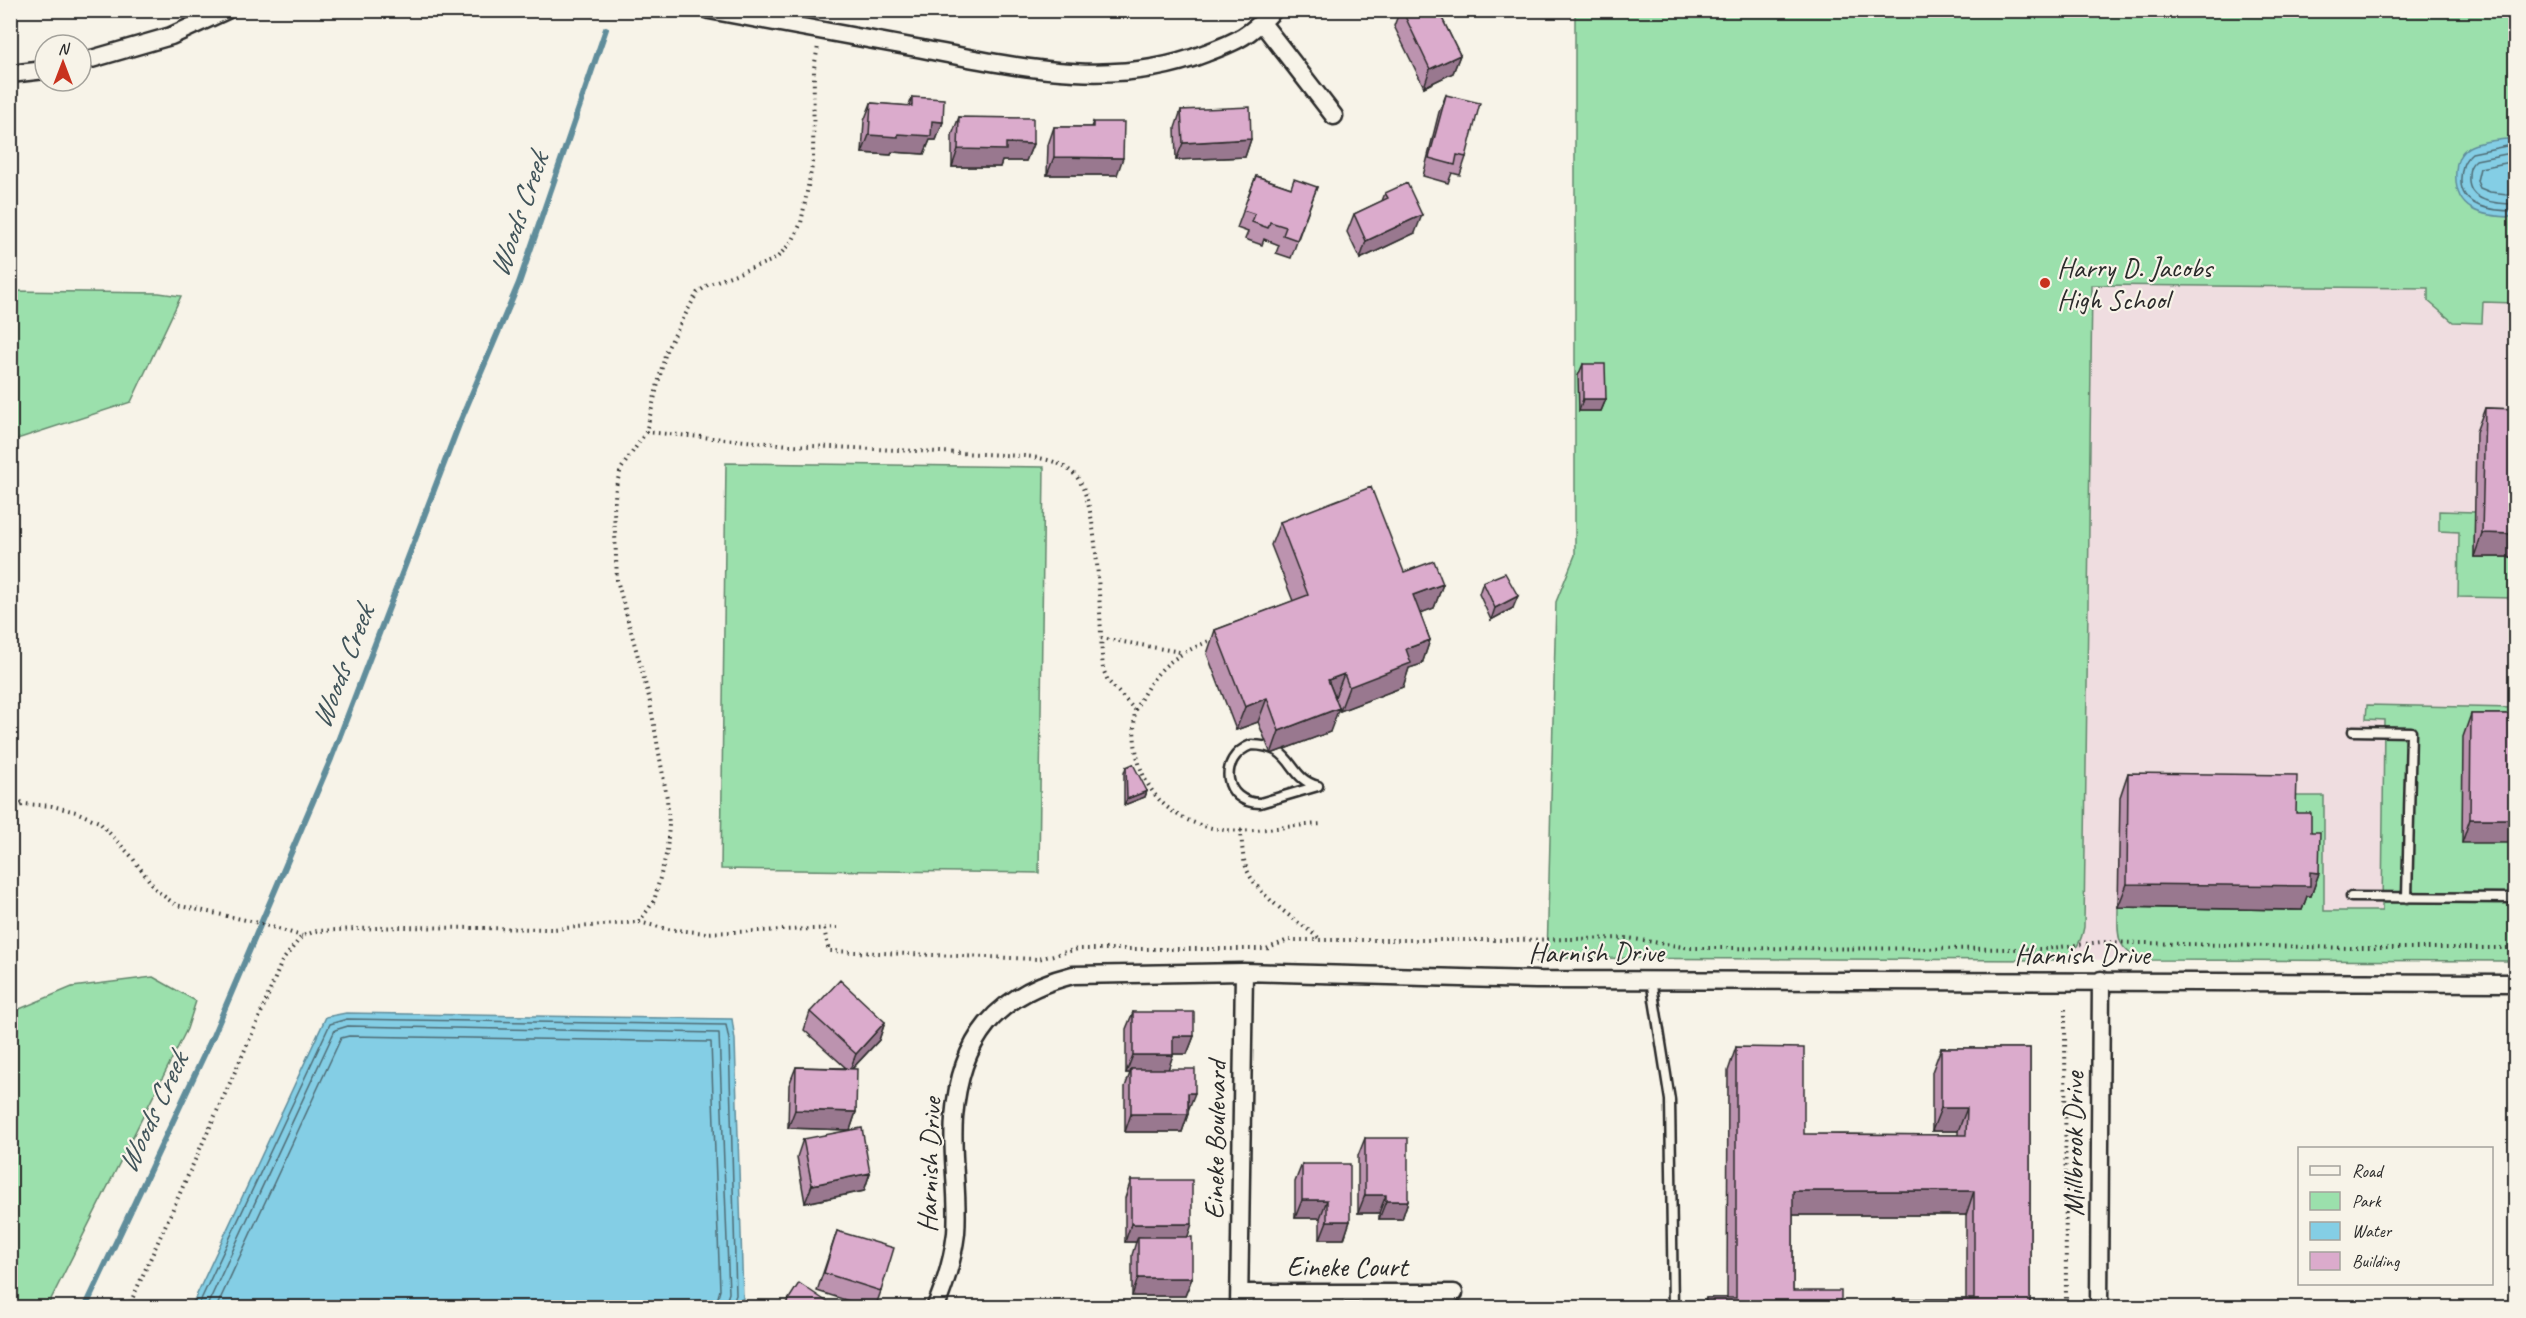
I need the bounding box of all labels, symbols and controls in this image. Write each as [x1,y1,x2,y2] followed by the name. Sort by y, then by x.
[33,33,93,93] north arrow
[58,39,71,59] text: N
[479,144,558,282] water label: Woods Creek
[2057,250,2215,317] place label: Harry D. Jacobs High School
[2038,276,2052,290] marker: Harry D. Jacobs High School
[301,596,384,733] water label: Woods Creek
[1528,935,1665,970] street label: Harnish Drive
[2014,937,2151,972] street label: Harnish Drive
[108,1042,198,1179] water label: Woods Creek
[1196,1056,1234,1220] street label: Eineke Boulevard
[2056,1070,2091,1216] street label: Millbrook Drive
[909,1095,949,1233] street label: Harnish Drive
[2298,1147,2493,1285] legend
[2352,1160,2385,1182] text: Road
[2352,1190,2382,1212] text: Park
[2352,1220,2393,1242] text: Water
[1287,1249,1410,1284] street label: Eineke Court
[2352,1250,2401,1272] text: Building

